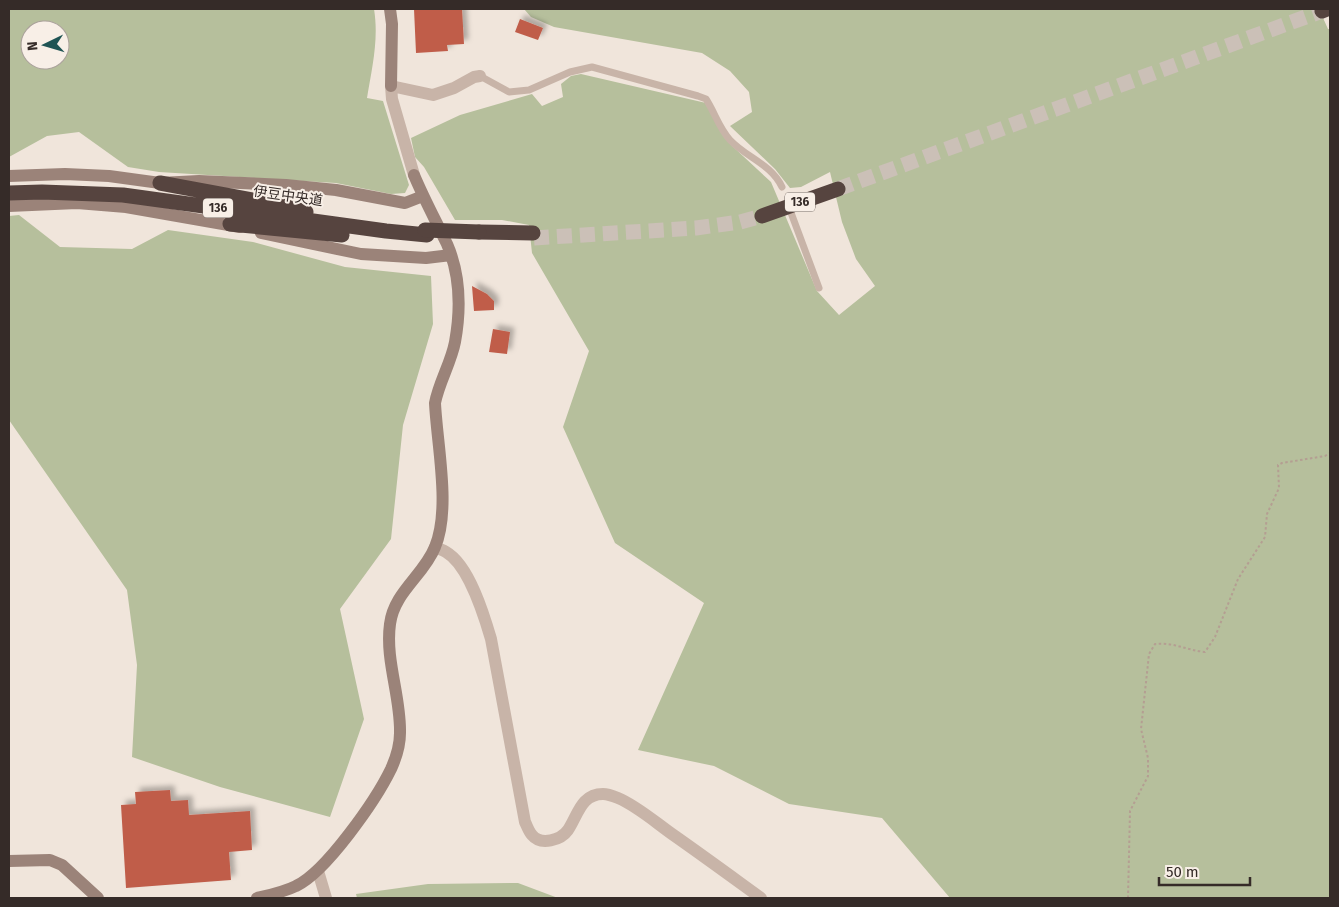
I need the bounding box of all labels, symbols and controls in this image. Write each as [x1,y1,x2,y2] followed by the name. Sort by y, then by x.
[20,20,70,70] north arrow
[24,41,41,51] text: N
[252,183,324,209] street label: 伊豆中央道
[785,192,815,212] road number: 136
[203,198,233,218] road number: 136
[1159,854,1250,886] scale bar
[1166,863,1199,881] text: 50 m

